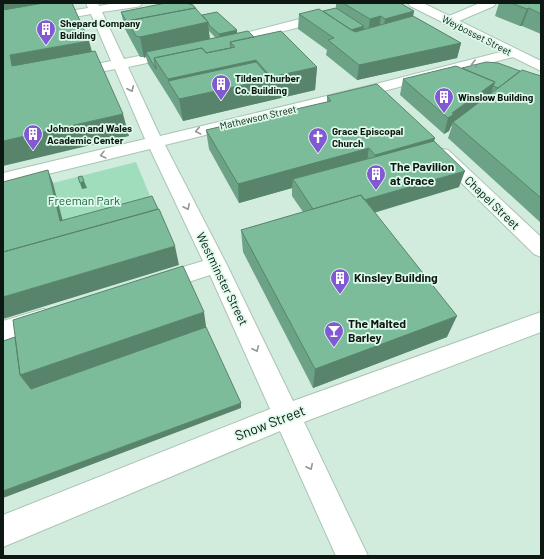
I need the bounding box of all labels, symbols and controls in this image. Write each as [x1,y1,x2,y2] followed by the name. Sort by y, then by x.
[440,12,514,58] street label: Weybosset Street
[60,17,140,41] place label: Shepard Company Building
[35,18,57,46] building icon: Shepard Company Building
[471,59,478,68] one-way arrow
[235,72,300,96] place label: Tilden Thurber Co. Building
[210,73,232,101] building icon: Tilden Thurber Co. Building
[126,85,134,93] one-way arrow
[433,86,455,114] building icon: Winslow Building
[458,91,534,103] place label: Winslow Building
[219,102,298,132] street label: Mathewson Street
[47,122,132,146] place label: Johnson and Wales Academic Center
[22,123,44,151] building icon: Johnson and Wales Academic Center
[332,125,403,149] place label: Grace Episcopal Church
[307,126,329,154] church icon: Grace Episcopal Church
[195,127,201,135] one-way arrow
[100,150,107,158] one-way arrow
[390,159,454,187] place label: The Pavilion at Grace
[365,163,387,191] building icon: The Pavilion at Grace
[462,173,523,232] street label: Chapel Street
[48,193,120,207] park label: Freeman Park
[182,202,190,210] one-way arrow
[194,230,251,327] street label: Westminster Street
[329,267,351,295] building icon: Kinsley Building
[354,270,438,284] place label: Kinsley Building
[348,316,406,344] place label: The Malted Barley
[323,320,345,348] bar icon: The Malted Barley
[251,345,259,352] one-way arrow
[232,401,307,444] street label: Snow Street
[305,463,313,470] one-way arrow

